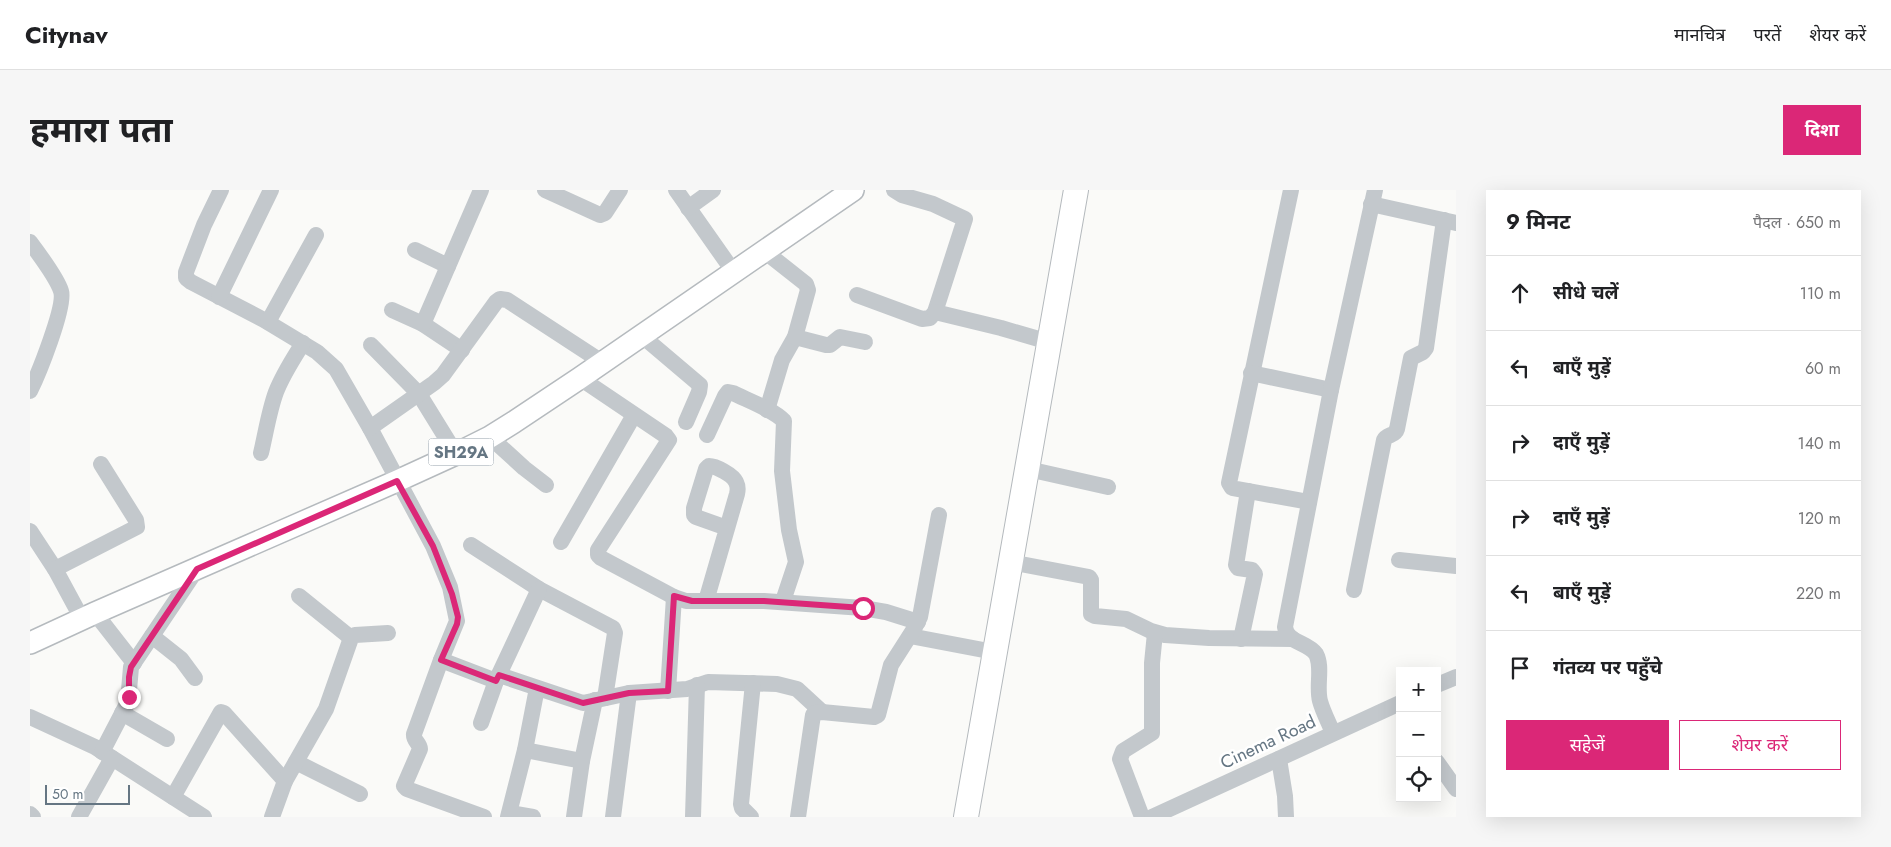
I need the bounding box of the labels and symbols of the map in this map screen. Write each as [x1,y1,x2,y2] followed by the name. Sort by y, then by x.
[428,438,494,466] road number: SH29A
[852,597,875,620] route start
[118,686,141,709] route end
[1216,709,1320,775] street label: Cinema Road
[45,782,130,805] scale bar

